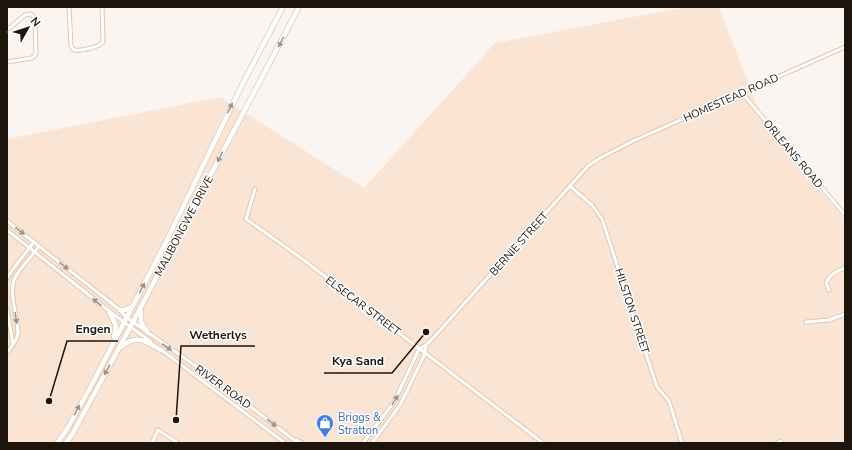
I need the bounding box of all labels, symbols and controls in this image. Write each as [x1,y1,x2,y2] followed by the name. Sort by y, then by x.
[8,8,48,48] north arrow
[27,14,44,30] text: N
[278,36,284,47] one-way arrow
[681,70,781,126] street label: HOMESTEAD ROAD
[227,103,233,114] one-way arrow
[760,116,826,192] street label: ORLEANS ROAD
[217,151,224,162] one-way arrow
[151,173,217,279] street label: MALIBONGWE DRIVE
[486,208,552,279] street label: BERNIE STREET
[15,227,26,236] one-way arrow
[59,262,70,271] one-way arrow
[611,266,653,356] street label: HILSTON STREET
[322,273,404,339] street label: ELSECAR STREET
[139,282,145,293] one-way arrow
[92,297,103,306] one-way arrow
[13,312,19,324] one-way arrow
[67,317,118,341] callout: Engen
[76,321,110,337] text: Engen
[181,322,255,346] callout: Wetherlys
[189,327,247,343] text: Wetherlys
[161,342,172,351] one-way arrow
[324,349,392,373] callout: Kya Sand
[332,353,384,369] text: Kya Sand
[192,361,254,413] street label: RIVER ROAD
[104,364,110,376] one-way arrow
[391,394,398,406] one-way arrow
[74,404,81,415] one-way arrow
[338,410,381,438] place label: Briggs & Stratton
[315,413,335,438] shop icon: Briggs & Stratton
[266,419,277,427] one-way arrow

